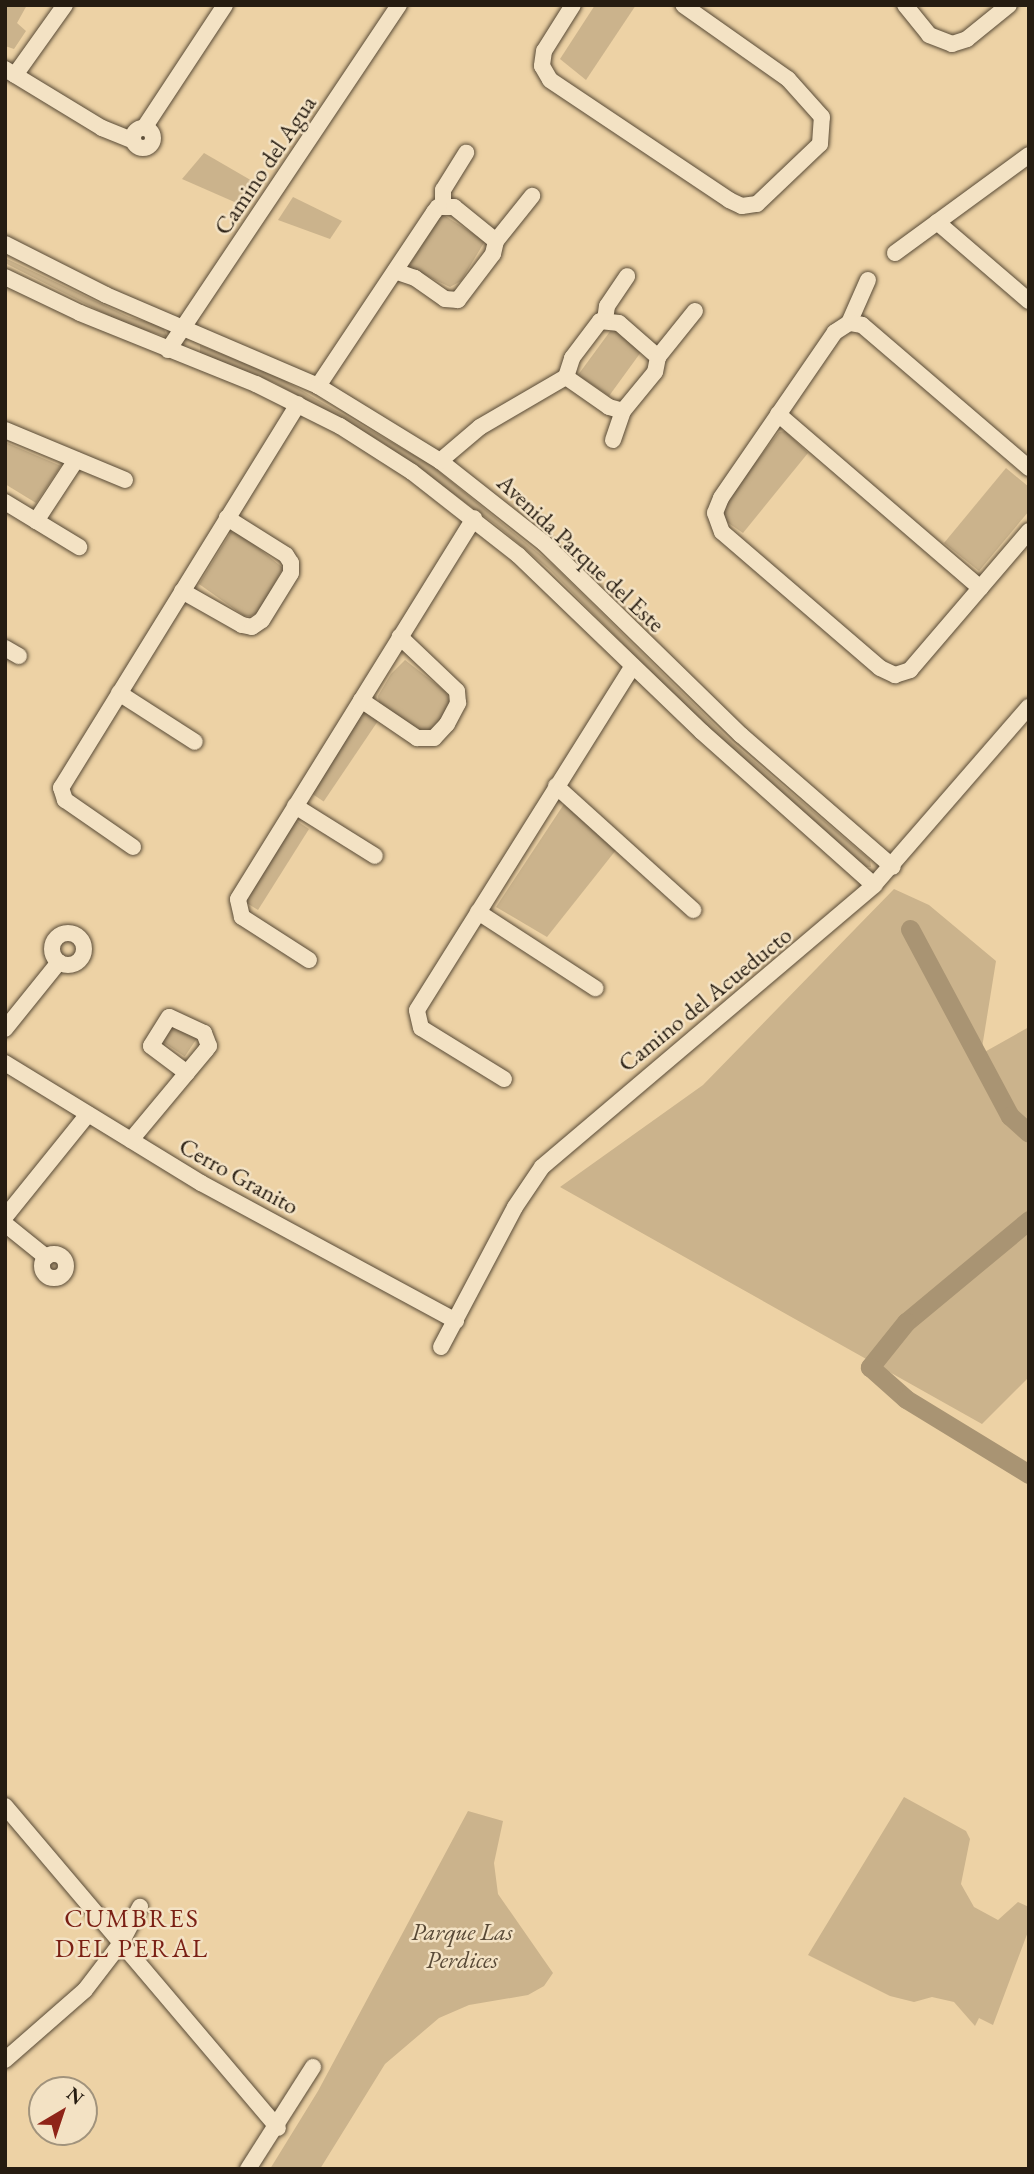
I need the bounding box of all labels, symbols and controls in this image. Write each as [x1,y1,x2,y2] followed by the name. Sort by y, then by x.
[208,90,322,240] street label: Camino del Agua
[491,468,671,638] street label: Avenida Parque del Este
[613,920,797,1078] street label: Camino del Acueducto
[174,1131,304,1221] street label: Cerro Granito
[56,1903,208,1965] district label: CUMBRES DEL PERAL
[411,1918,513,1974] park label: Parque Las Perdices
[28,2076,98,2146] north arrow
[61,2081,89,2110] text: N

